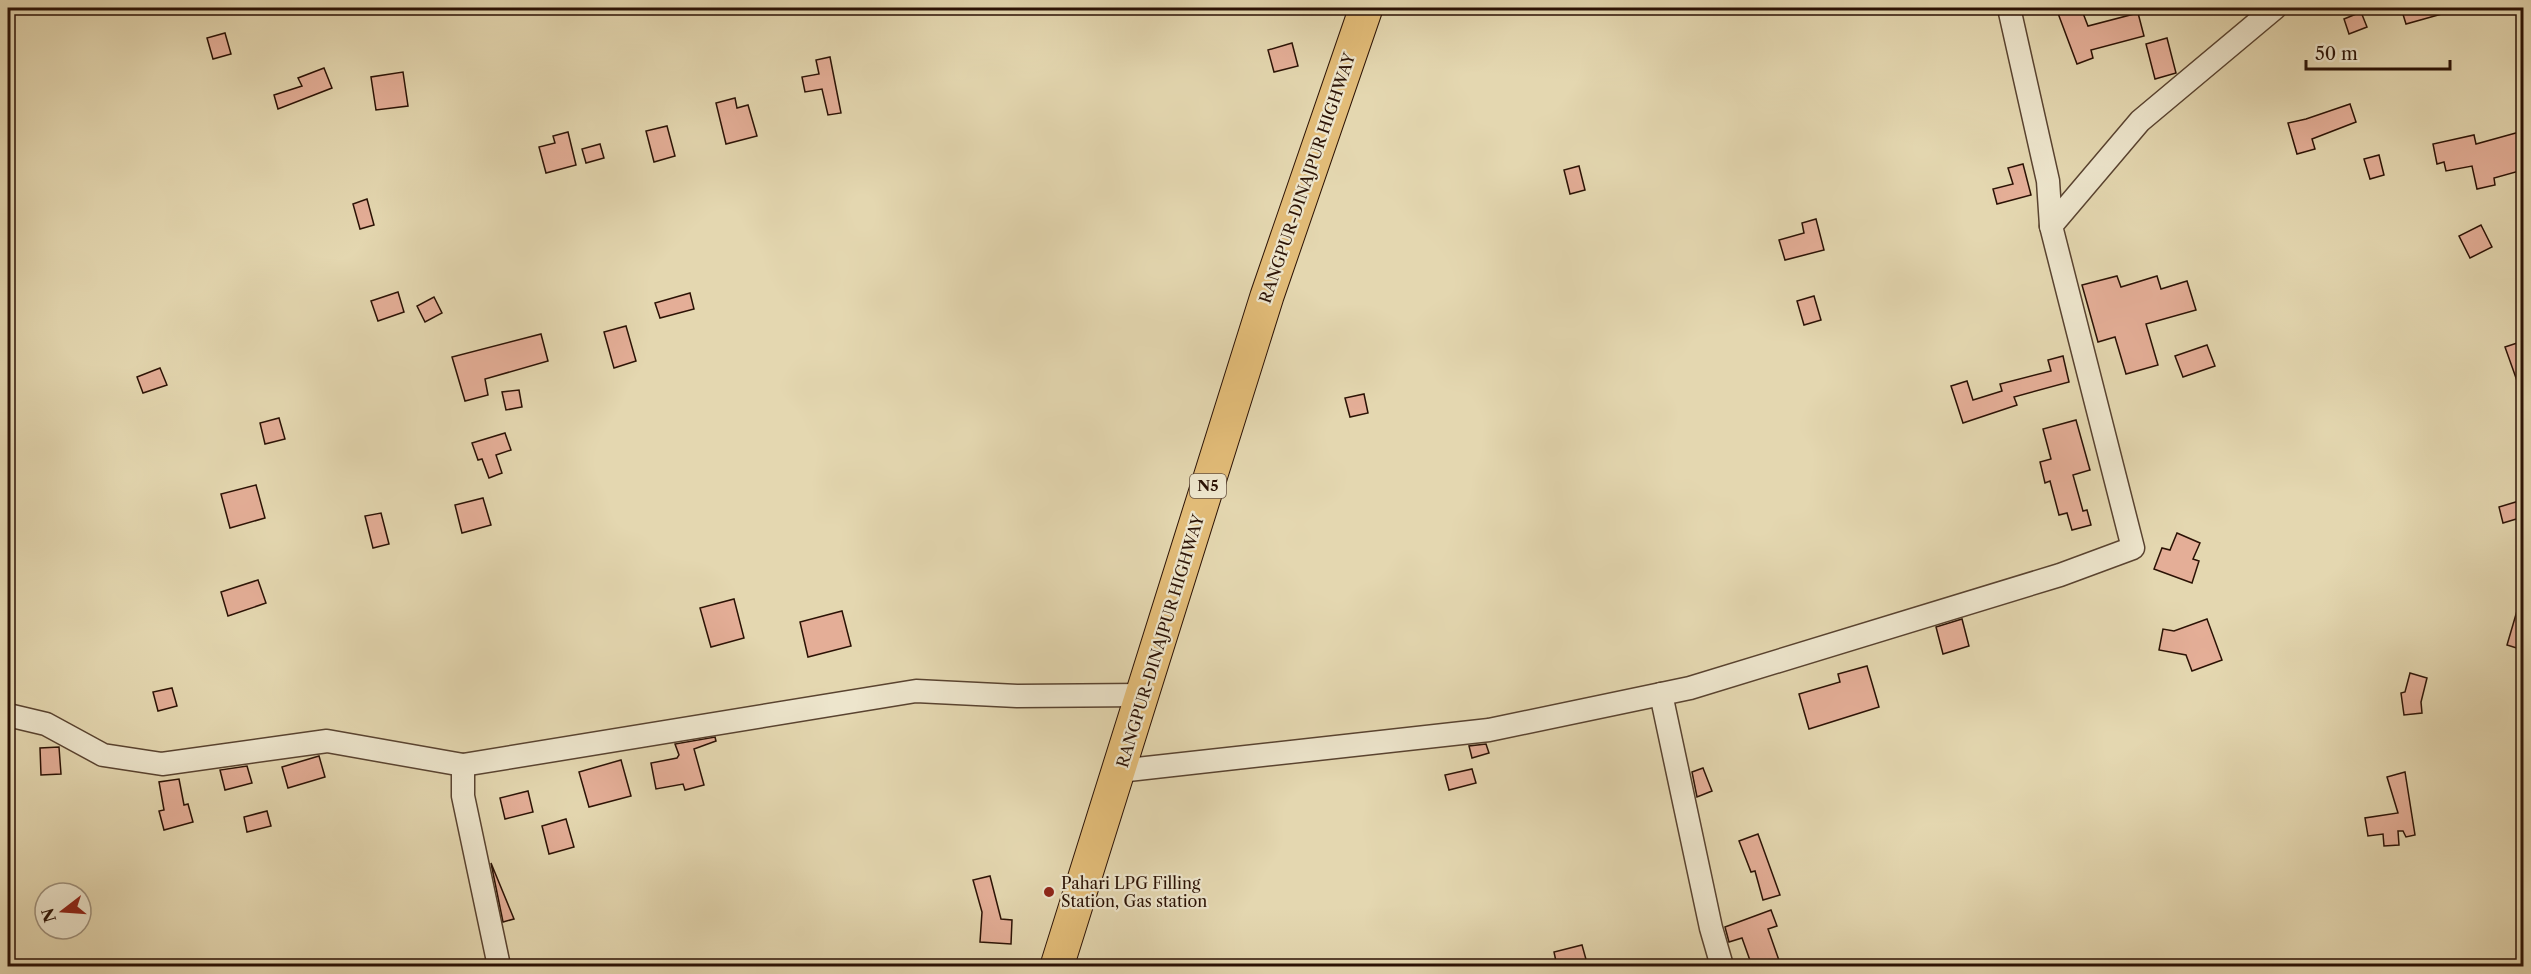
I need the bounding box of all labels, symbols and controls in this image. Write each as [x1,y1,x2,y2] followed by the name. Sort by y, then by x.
[2306,33,2450,71] scale bar
[2315,43,2358,65] text: 50 m
[1255,50,1360,306] street label: RANGPUR-DINAJPUR HIGHWAY
[1190,474,1226,498] road number: N5
[1112,511,1208,770] street label: RANGPUR-DINAJPUR HIGHWAY
[1061,873,1207,911] place label: Pahari LPG Filling Station, Gas station
[33,881,93,941] north arrow
[1042,885,1056,899] marker: Pahari LPG Filling Station, Gas station
[37,906,60,925] text: N

